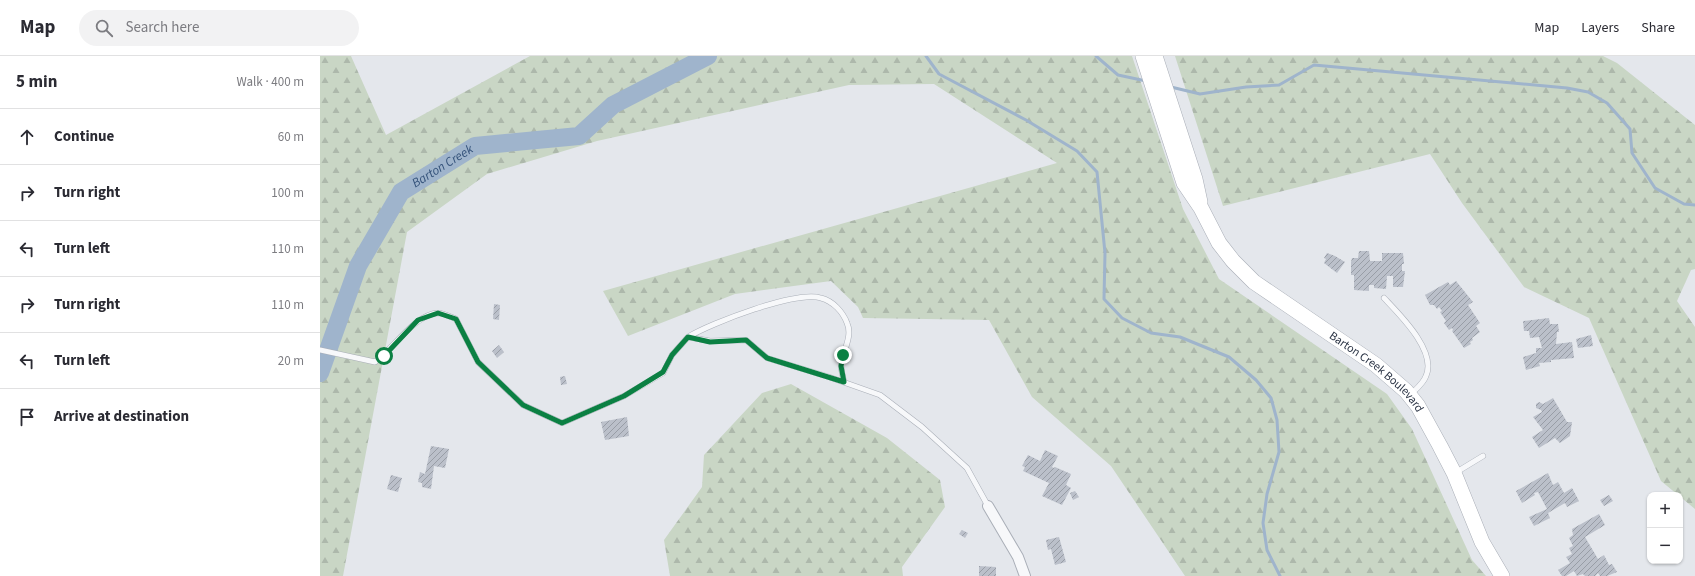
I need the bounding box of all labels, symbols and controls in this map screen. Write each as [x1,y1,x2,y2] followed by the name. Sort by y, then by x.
[79,10,359,46] search box
[20,14,55,41] text: Map
[93,17,115,39] icon: search
[125,17,199,38] text: Search here
[1534,18,1559,38] text: Map
[1581,18,1619,38] text: Layers
[1641,18,1675,38] text: Share
[16,70,57,94] text: 5 min
[236,73,304,91] text: Walk · 400 m
[16,126,38,148] icon: ahead
[54,126,114,147] text: Continue
[278,128,304,146] text: 60 m
[408,140,477,192] water label: Barton Creek
[16,182,38,204] icon: right
[54,182,120,203] text: Turn right
[271,184,304,202] text: 100 m
[16,238,38,260] icon: left
[54,238,110,259] text: Turn left
[271,240,304,258] text: 110 m
[16,294,38,316] icon: right
[54,294,120,315] text: Turn right
[271,296,304,314] text: 110 m
[1326,327,1428,415] street label: Barton Creek Boulevard
[834,346,852,364] route end
[375,347,393,365] route start
[16,350,38,372] icon: left
[54,350,110,371] text: Turn left
[278,352,304,370] text: 20 m
[16,406,38,428] icon: arrive
[54,406,189,427] text: Arrive at destination
[1647,492,1683,564] map controls
[1647,492,1683,528] button: +
[1647,528,1683,564] button: −

